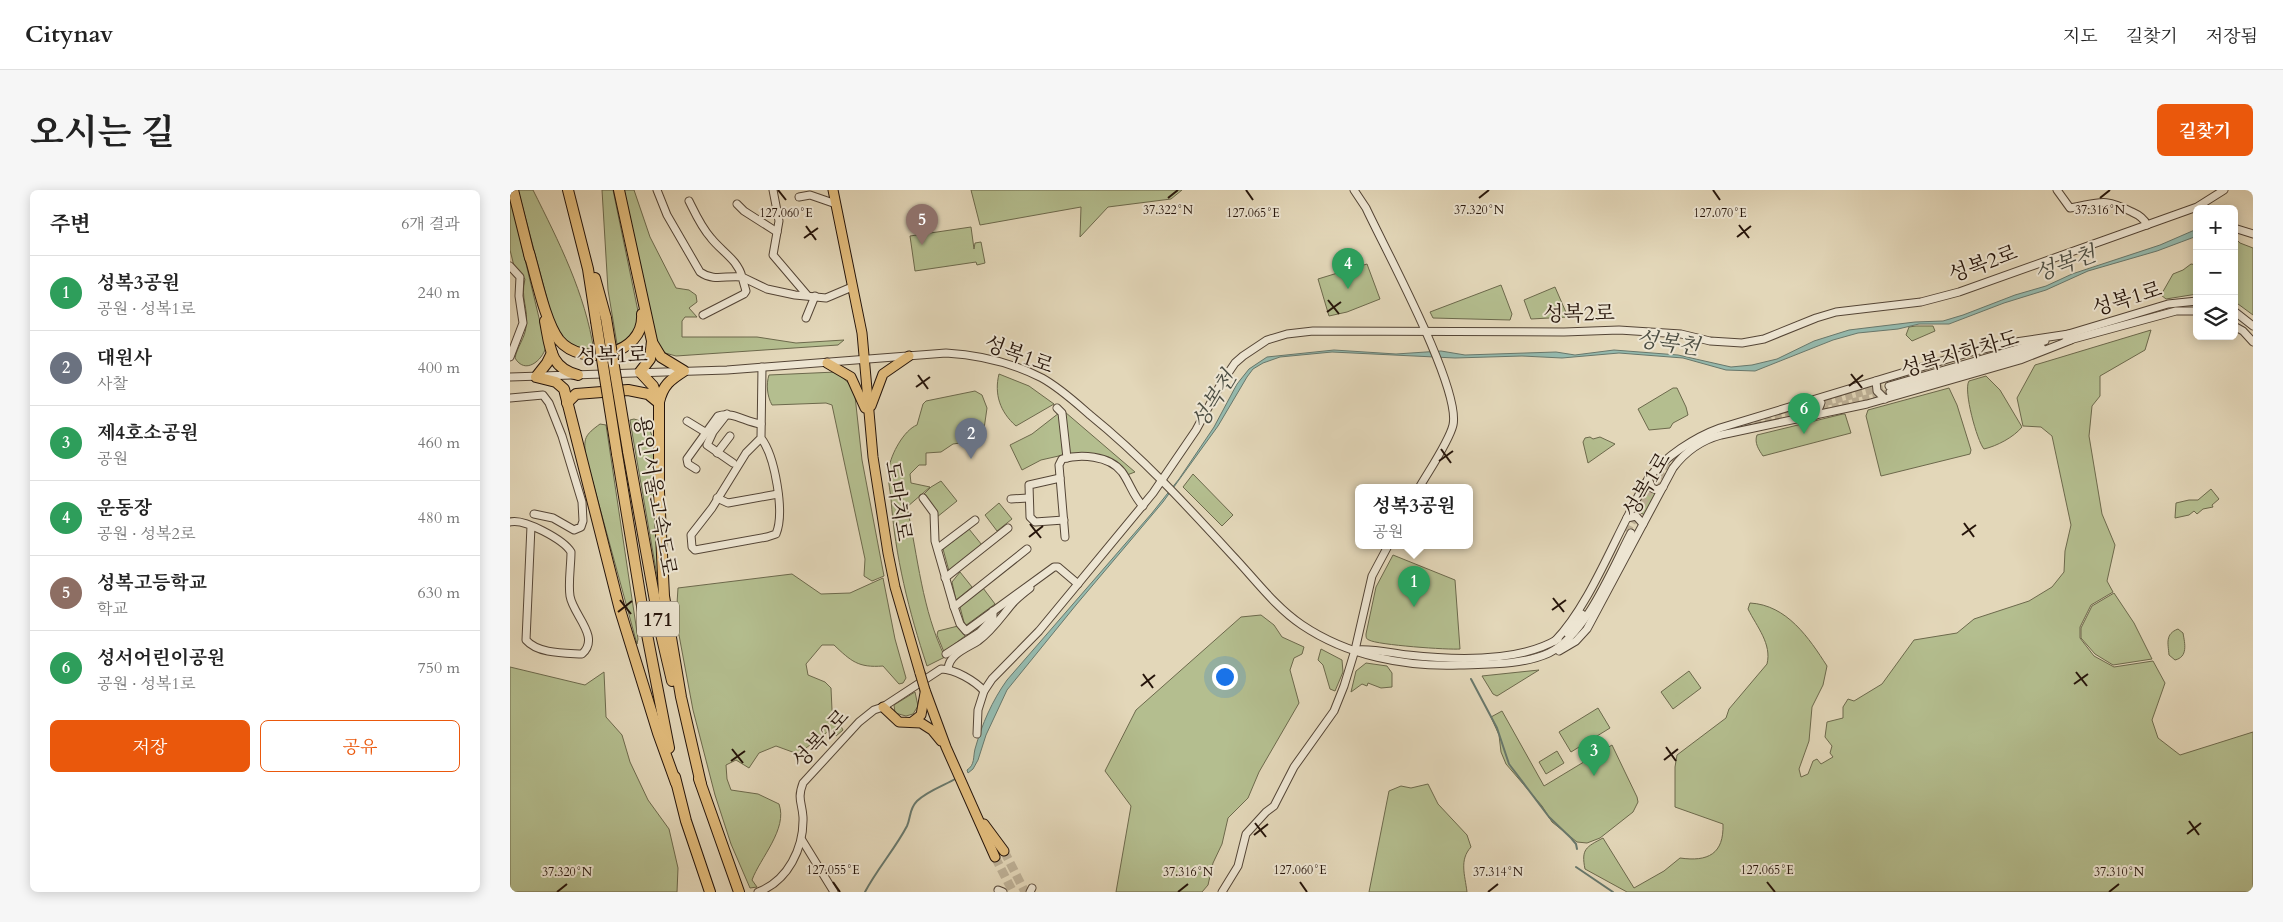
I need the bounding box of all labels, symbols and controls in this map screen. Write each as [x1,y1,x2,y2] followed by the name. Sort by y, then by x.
[25,18,113,51] text: Citynav
[2063,24,2098,49] text: 지도
[2126,24,2178,49] text: 길찾기
[2206,24,2258,49] text: 저장됨
[2157,104,2253,156] button: 길찾기
[30,109,175,157] text: 오시는 길
[1143,202,1194,218] text: 37.322°N
[1454,202,1505,218] text: 37.320°N
[2075,202,2126,218] text: 37.316°N
[906,204,938,245] pin: 5
[759,205,813,221] text: 127.060°E
[1226,205,1280,221] text: 127.065°E
[1693,205,1747,221] text: 127.070°E
[2193,205,2238,340] map controls
[2193,205,2238,250] button: +
[50,210,91,239] text: 주변
[401,213,460,235] text: 6개 결과
[1944,238,2022,290] street label: 성복2로
[2030,238,2102,289] water label: 성복천
[1332,248,1364,289] pin: 4
[2193,250,2238,295] button: −
[97,270,180,296] text: 성복3공원
[2089,275,2165,323] street label: 성복1로
[62,282,70,304] text: 1
[418,282,460,304] text: 240 m
[2193,295,2238,340] button: layers
[97,298,195,320] text: 공원 · 성복1로
[1543,299,1615,329] street label: 성복2로
[1898,323,2022,385] street label: 성복지하차도
[1634,324,1703,363] water label: 성복천
[980,329,1058,381] street label: 성복1로
[576,340,648,372] street label: 성복1로
[97,345,152,371] text: 대원사
[62,357,70,379] text: 2
[418,357,460,379] text: 400 m
[1184,364,1245,435] water label: 성복천
[97,373,128,395] text: 사찰
[1788,393,1820,434] pin: 6
[627,414,683,578] street label: 용인서울고속도로
[955,418,987,459] pin: 2
[97,420,199,446] text: 제4호소공원
[62,432,70,454] text: 3
[418,432,460,454] text: 460 m
[1616,447,1678,523] street label: 성복1로
[97,448,128,470] text: 공원
[877,459,919,543] street label: 도마치로
[1355,484,1473,549] popup
[1372,493,1456,519] text: 성복3공원
[97,495,152,521] text: 운동장
[62,507,70,529] text: 4
[418,507,460,529] text: 480 m
[1372,521,1403,543] text: 공원
[97,523,195,545] text: 공원 · 성복2로
[1398,566,1430,607] pin: 1
[97,570,207,596] text: 성복고등학교
[62,582,70,604] text: 5
[418,582,460,604] text: 630 m
[97,598,128,620] text: 학교
[637,602,679,636] road number: 171
[97,645,225,671] text: 성서어린이공원
[62,657,70,679] text: 6
[418,657,460,679] text: 750 m
[1212,664,1238,690] your location
[97,673,195,695] text: 공원 · 성복1로
[786,703,856,775] street label: 성복2로
[50,720,250,772] button: 저장
[260,720,460,772] button: 공유
[1578,735,1610,776] pin: 3
[806,862,860,878] text: 127.055°E
[1273,862,1327,878] text: 127.060°E
[1740,862,1794,878] text: 127.065°E
[542,864,593,880] text: 37.320°N
[1163,864,1214,880] text: 37.316°N
[1473,864,1524,880] text: 37.314°N
[2094,864,2145,880] text: 37.310°N

